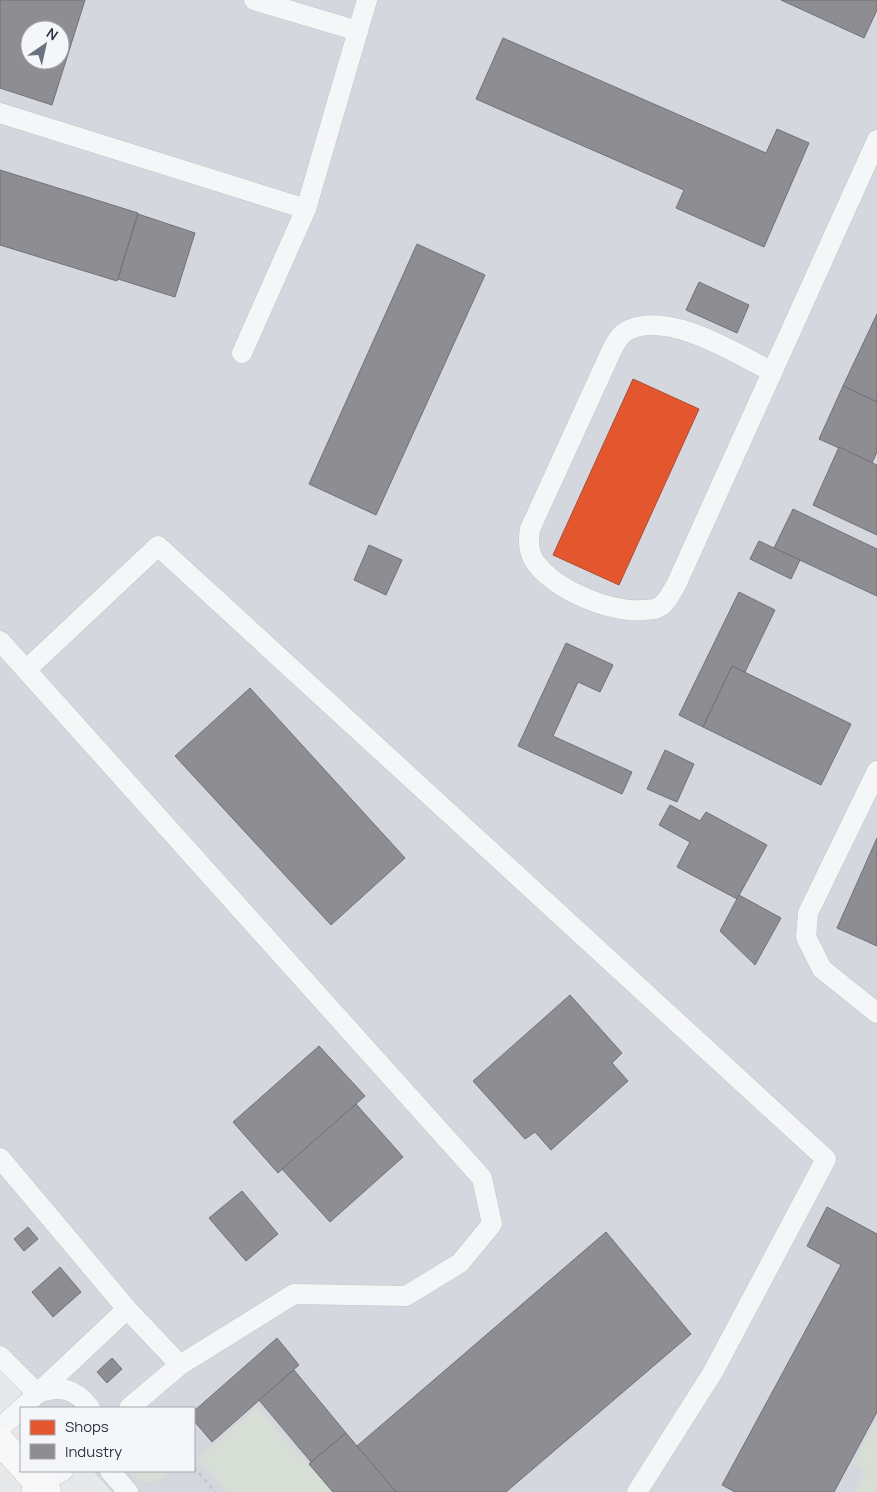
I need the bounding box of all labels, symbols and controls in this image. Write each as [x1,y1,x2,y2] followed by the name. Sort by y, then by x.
[20,20,70,70] north arrow
[43,23,62,44] text: N
[20,1407,195,1472] legend
[65,1416,109,1437] text: Shops
[65,1441,122,1462] text: Industry

